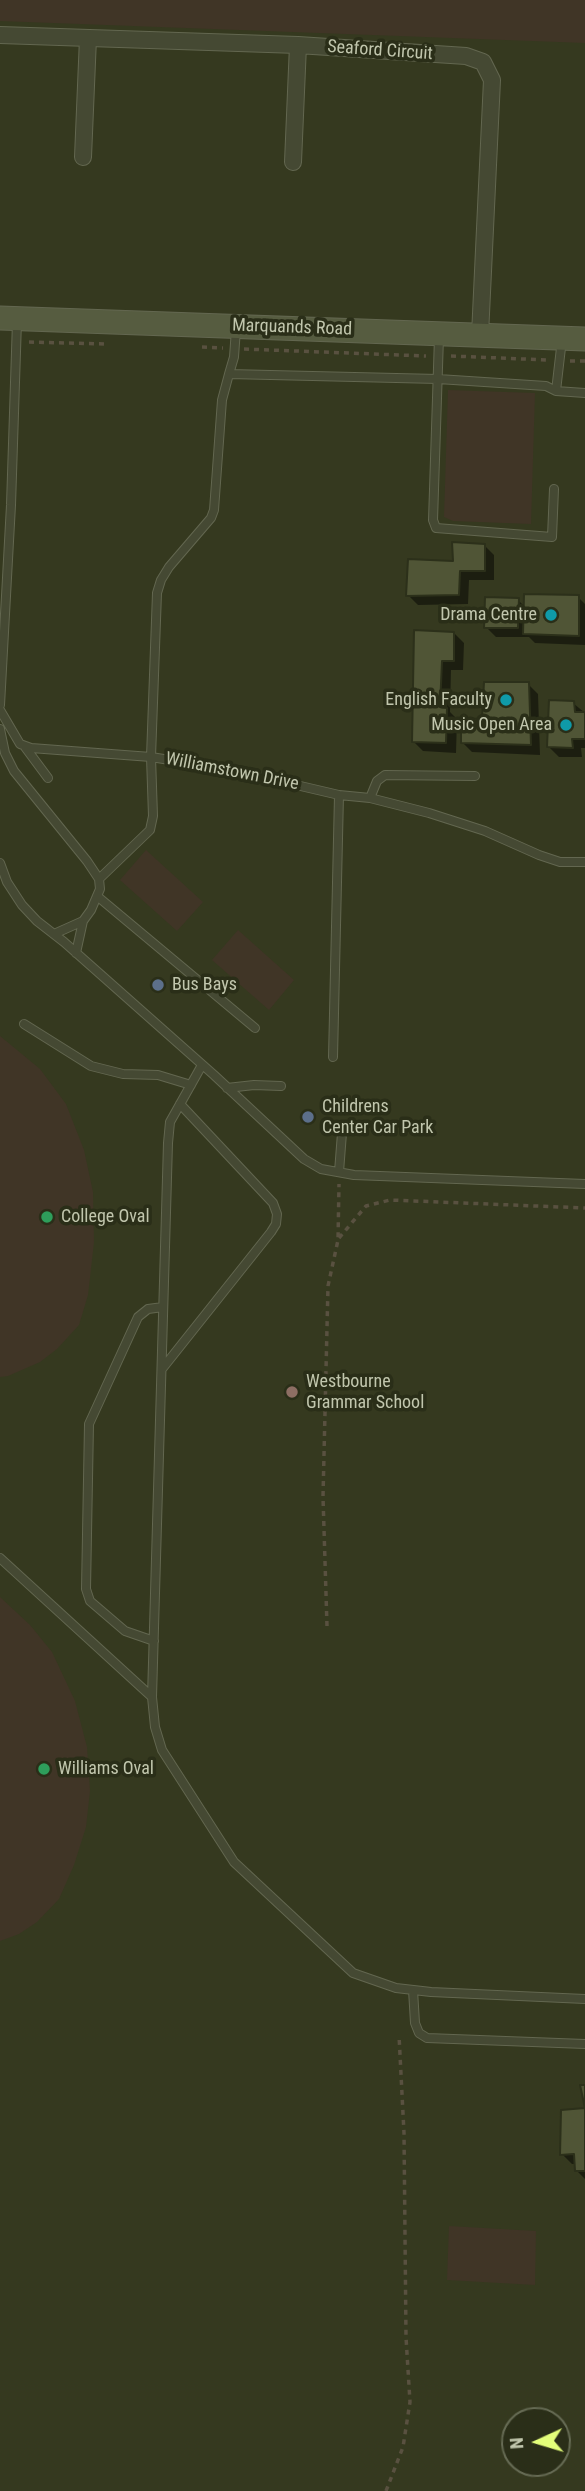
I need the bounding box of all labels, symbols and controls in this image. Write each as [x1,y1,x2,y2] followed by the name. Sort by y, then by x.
[327,37,433,65] street label: Seaford Circuit
[232,315,352,341] street label: Marquands Road
[440,604,537,626] place label: Drama Centre
[543,607,559,623] marker: Drama Centre
[385,689,492,711] place label: English Faculty
[498,692,514,708] marker: English Faculty
[431,714,552,736] place label: Music Open Area
[558,717,574,733] marker: Music Open Area
[164,748,300,796] street label: Williamstown Drive
[172,974,237,996] place label: Bus Bays
[150,977,166,993] marker: Bus Bays
[322,1096,433,1138] place label: Childrens Center Car Park
[300,1109,316,1125] marker: Childrens Center Car Park
[61,1206,150,1228] place label: College Oval
[39,1209,55,1225] marker: College Oval
[306,1371,424,1414] place label: Westbourne Grammar School
[284,1384,300,1400] marker: Westbourne Grammar School
[58,1758,154,1780] place label: Williams Oval
[36,1761,52,1777] marker: Williams Oval
[501,2407,571,2477] north arrow
[505,2437,528,2450] text: N

